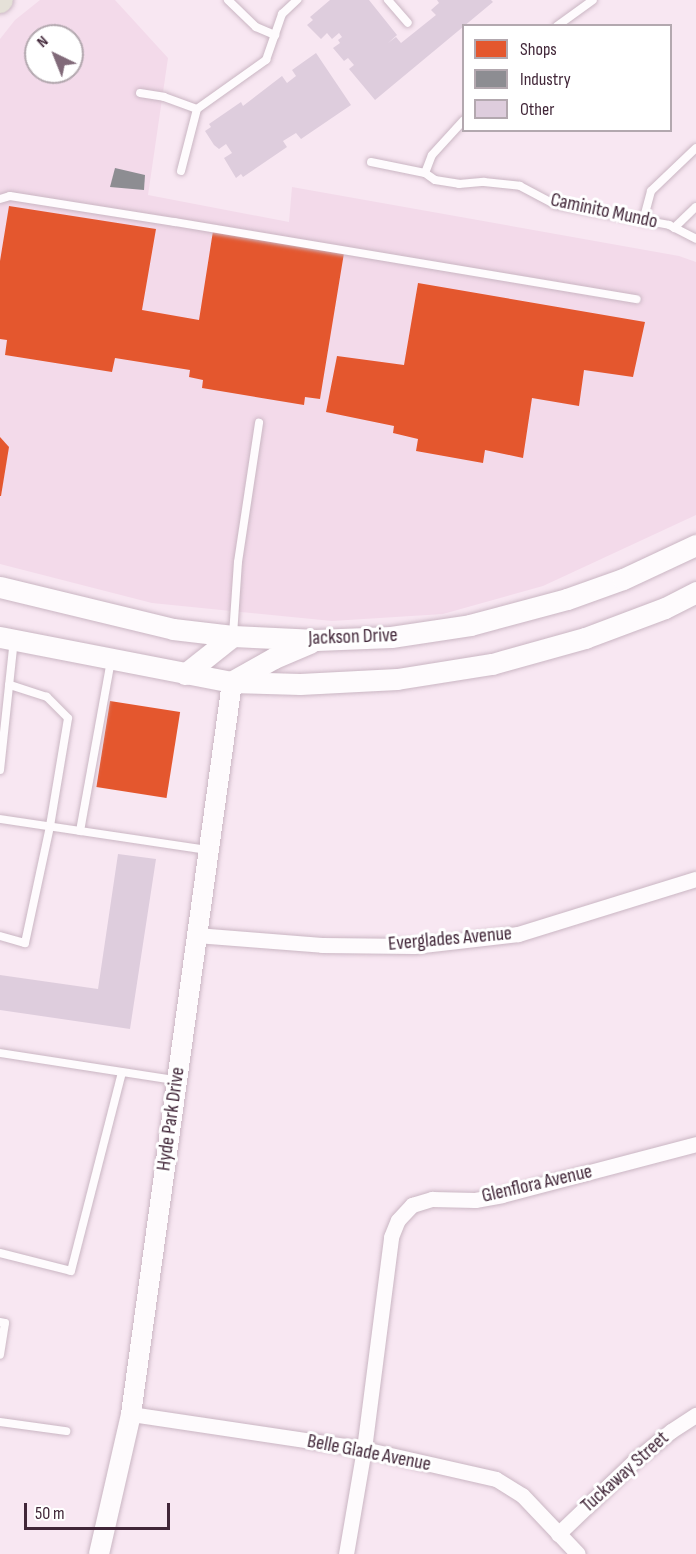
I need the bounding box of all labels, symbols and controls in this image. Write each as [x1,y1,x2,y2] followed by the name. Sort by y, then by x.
[24,24,84,84] north arrow
[462,24,672,132] legend
[33,32,52,52] text: N
[520,39,557,60] text: Shops
[520,69,571,90] text: Industry
[520,99,554,120] text: Other
[548,188,660,234] street label: Caminito Mundo
[308,623,398,651] street label: Jackson Drive
[387,922,513,956] street label: Everglades Avenue
[152,1066,190,1172] street label: Hyde Park Drive
[479,1160,595,1208] street label: Glenflora Avenue
[576,1426,674,1518] street label: Tuckaway Street
[305,1429,433,1477] street label: Belle Glade Avenue
[27,1491,172,1529] scale bar
[35,1503,65,1524] text: 50 m

